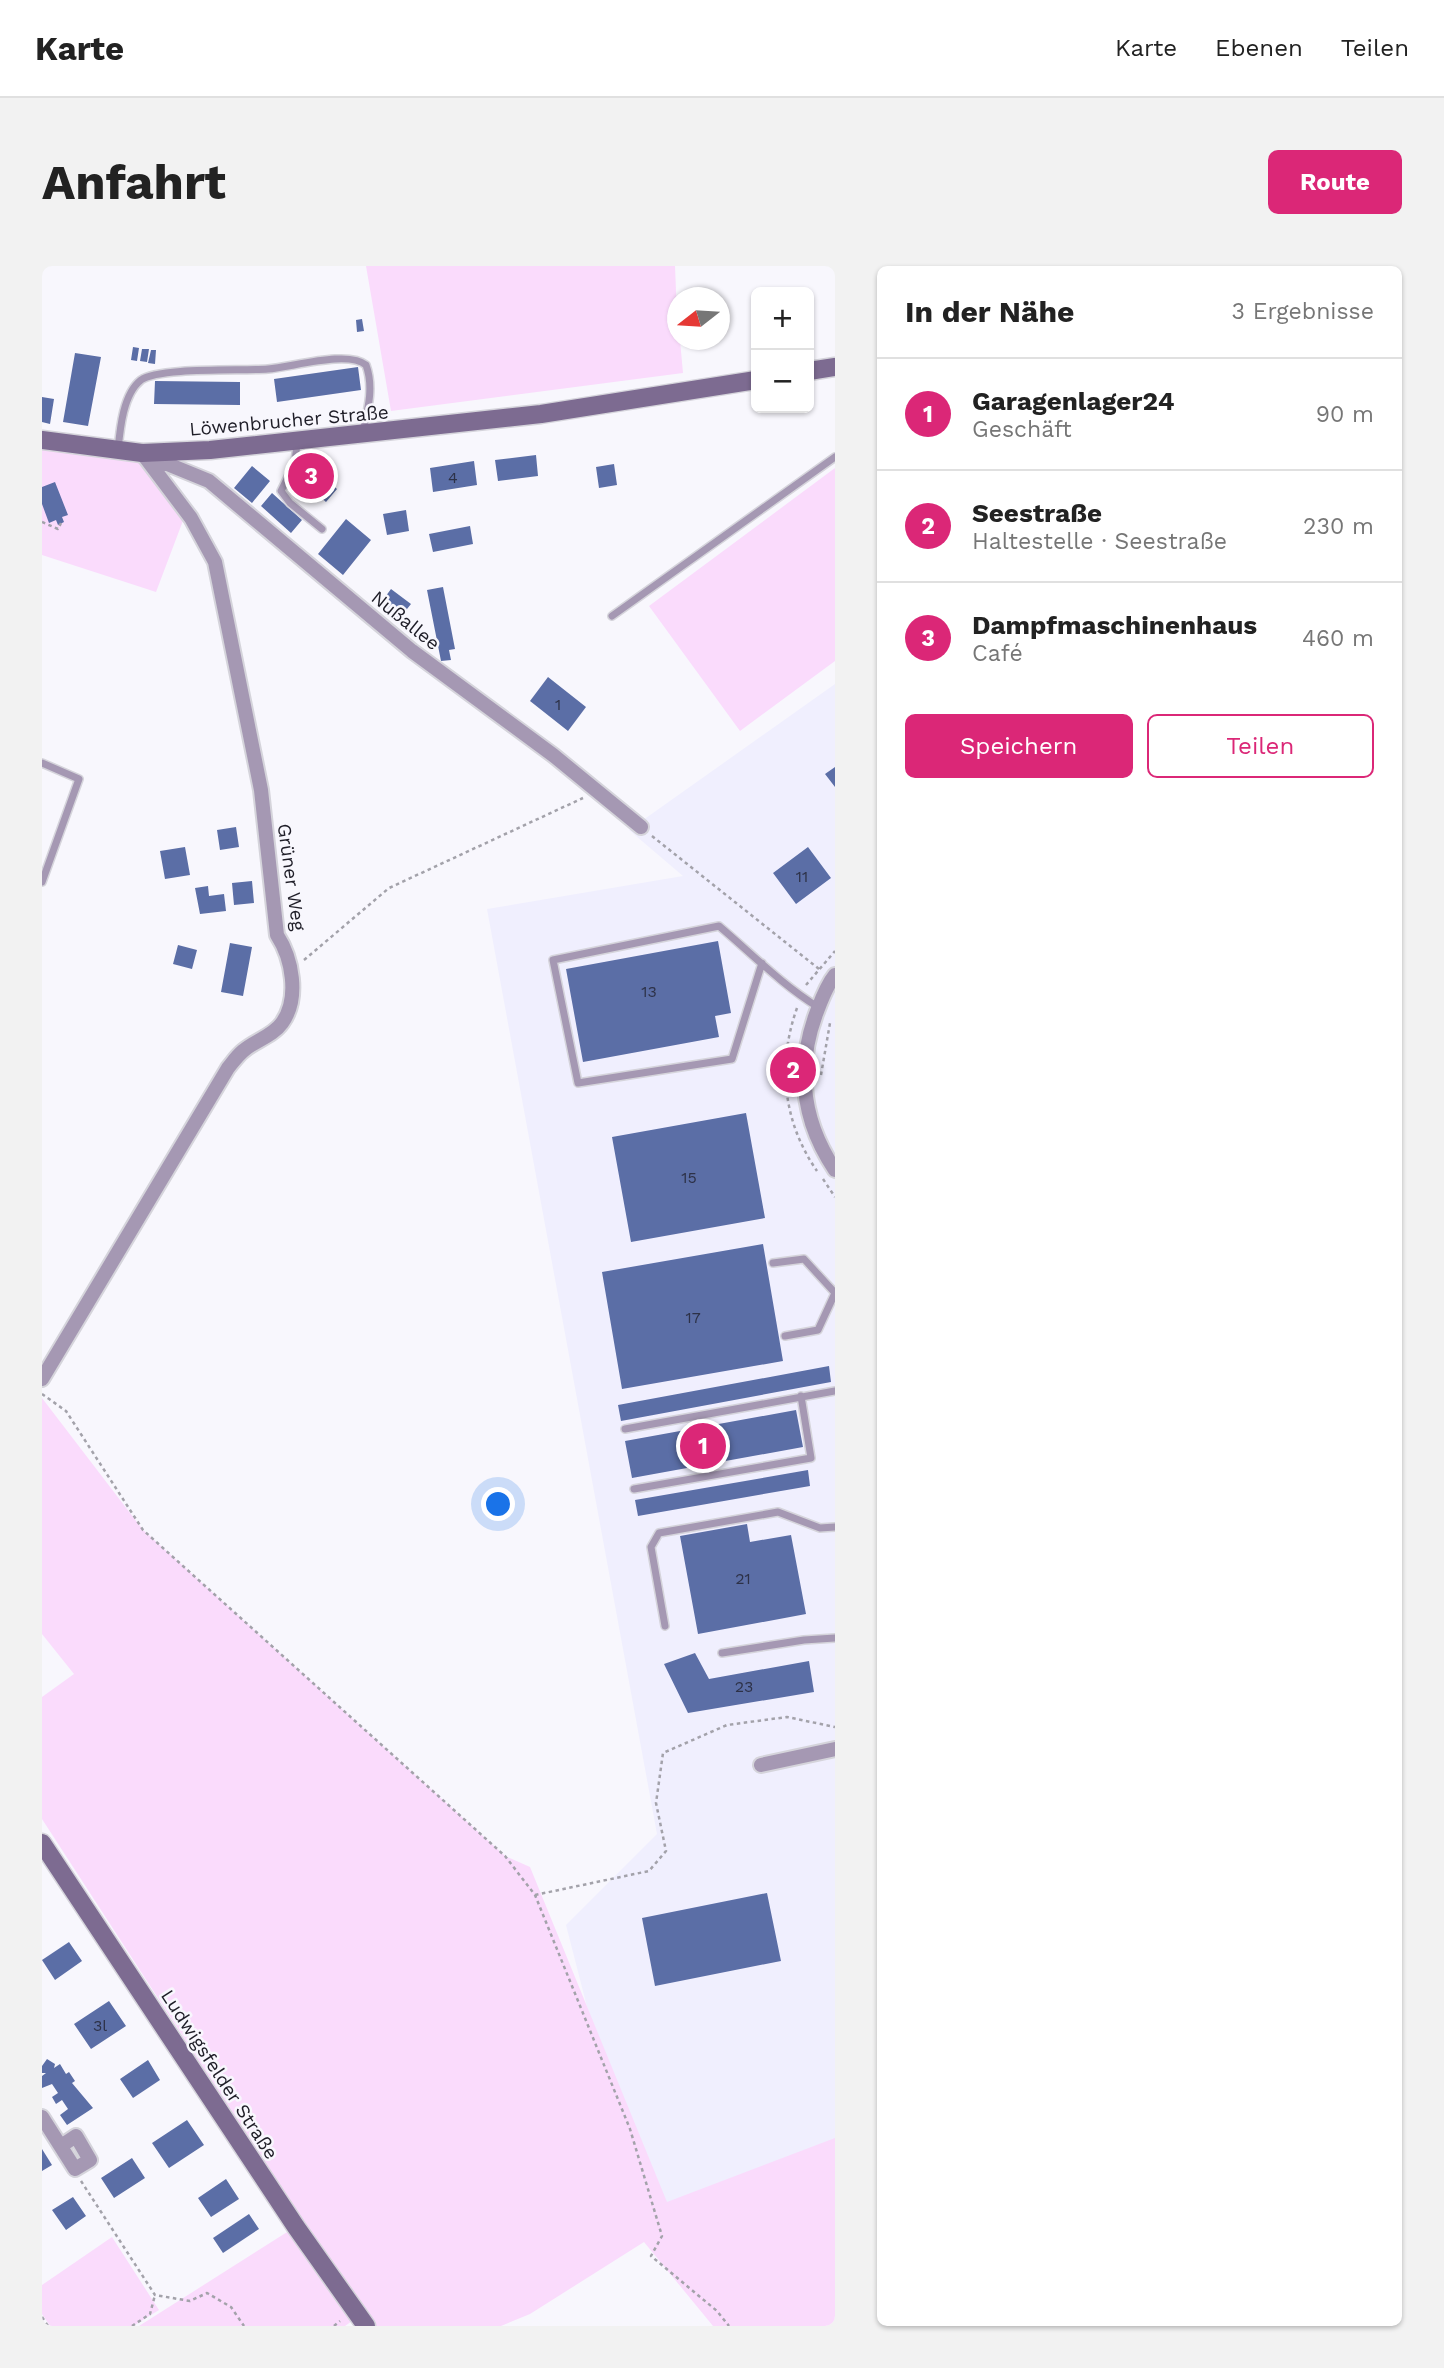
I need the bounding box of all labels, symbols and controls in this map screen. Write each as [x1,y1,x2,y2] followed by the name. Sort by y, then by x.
[35,29,124,68] text: Karte
[1115,34,1177,62] text: Karte
[1215,34,1303,62] text: Ebenen
[1341,34,1409,62] text: Teilen
[1268,150,1402,214] button: Route
[42,153,226,211] text: Anfahrt
[667,287,730,350] north arrow
[751,287,814,413] map controls
[751,287,814,350] button: +
[905,294,1074,329] text: In der Nähe
[1231,298,1374,325] text: 3 Ergebnisse
[751,350,814,413] button: −
[972,386,1175,416] text: Garagenlager24
[188,400,390,441] street label: Löwenbrucher Straße
[923,401,933,428] text: 1
[1316,401,1374,428] text: 90 m
[972,416,1072,443] text: Geschäft
[288,450,334,502] pin: 3
[448,468,458,487] house number: 4
[972,498,1102,528] text: Seestraße
[921,513,935,540] text: 2
[1303,513,1374,540] text: 230 m
[972,528,1227,555] text: Haltestelle · Seestraße
[367,586,445,655] street label: Nußallee
[972,610,1257,640] text: Dampfmaschinenhaus
[921,625,935,652] text: 3
[1302,625,1374,652] text: 460 m
[972,640,1023,667] text: Café
[555,695,561,714] house number: 1
[905,714,1133,778] button: Speichern
[1147,714,1374,778] button: Teilen
[273,822,311,933] street label: Grüner Weg
[796,867,808,886] house number: 11
[641,982,657,1001] house number: 13
[770,1044,816,1096] pin: 2
[681,1168,697,1187] house number: 15
[685,1308,701,1327] house number: 17
[680,1420,726,1472] pin: 1
[481,1487,515,1521] your location
[735,1569,751,1588] house number: 21
[735,1677,753,1696] house number: 23
[156,1985,283,2163] street label: Ludwigsfelder Straße
[93,2016,107,2035] house number: 3l

